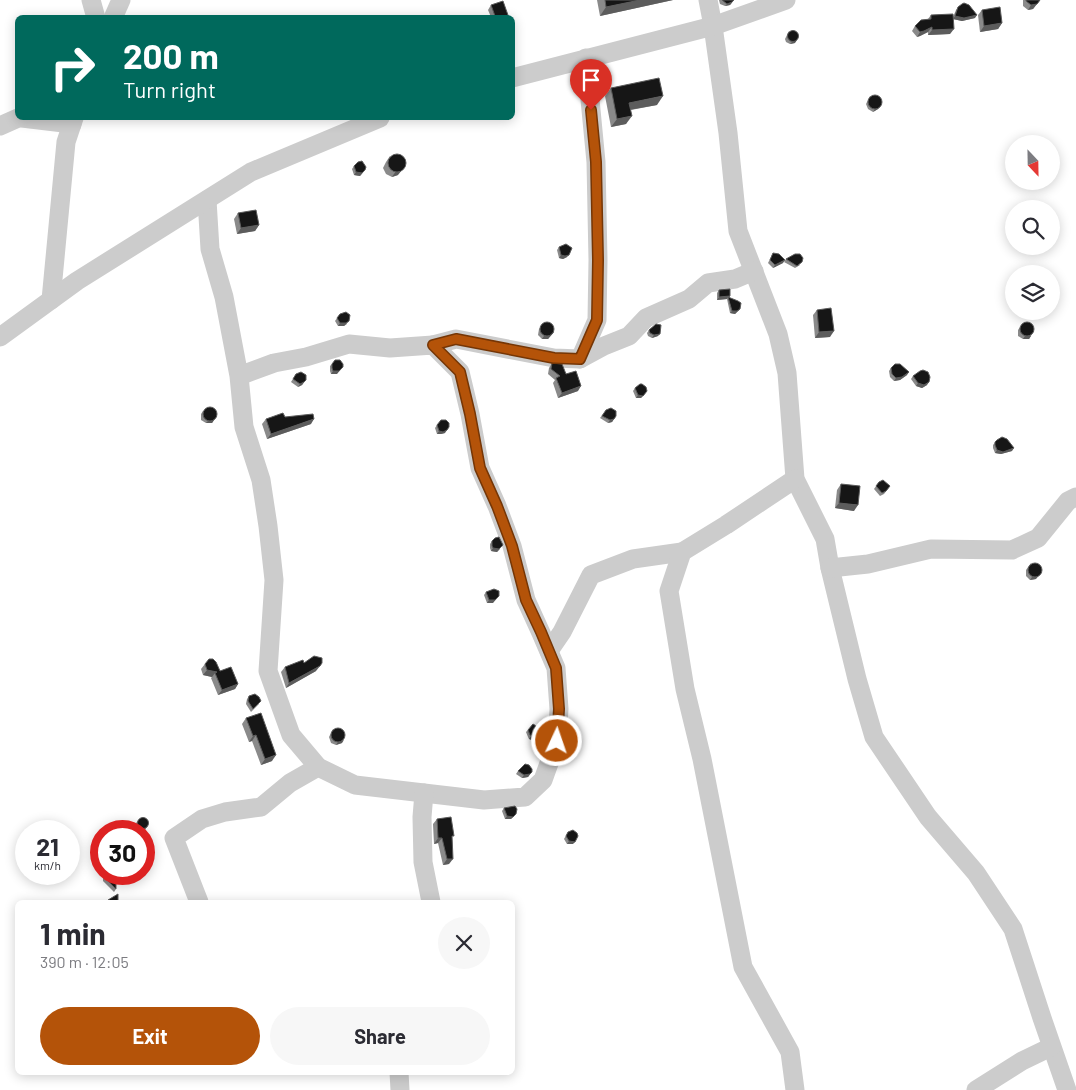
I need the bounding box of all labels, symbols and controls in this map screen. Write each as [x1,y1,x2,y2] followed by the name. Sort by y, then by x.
[123,34,219,76] text: 200 m
[40,35,105,100] icon: right
[570,59,612,110] pin
[577,66,605,94] icon: arrive
[123,76,216,102] text: Turn right
[1005,135,1060,190] north arrow
[1005,135,1060,320] map controls
[1005,200,1060,255] button: search
[1005,265,1060,320] button: layers
[530,714,582,766] position arrow
[90,820,155,885] speed limit sign: 30
[36,831,59,861] text: 21
[34,858,61,872] text: km/h
[40,915,106,951] text: 1 min
[438,917,490,969] button: close
[40,952,129,971] text: 390 m · 12:05
[40,1007,260,1065] button: Exit
[270,1007,490,1065] button: Share

